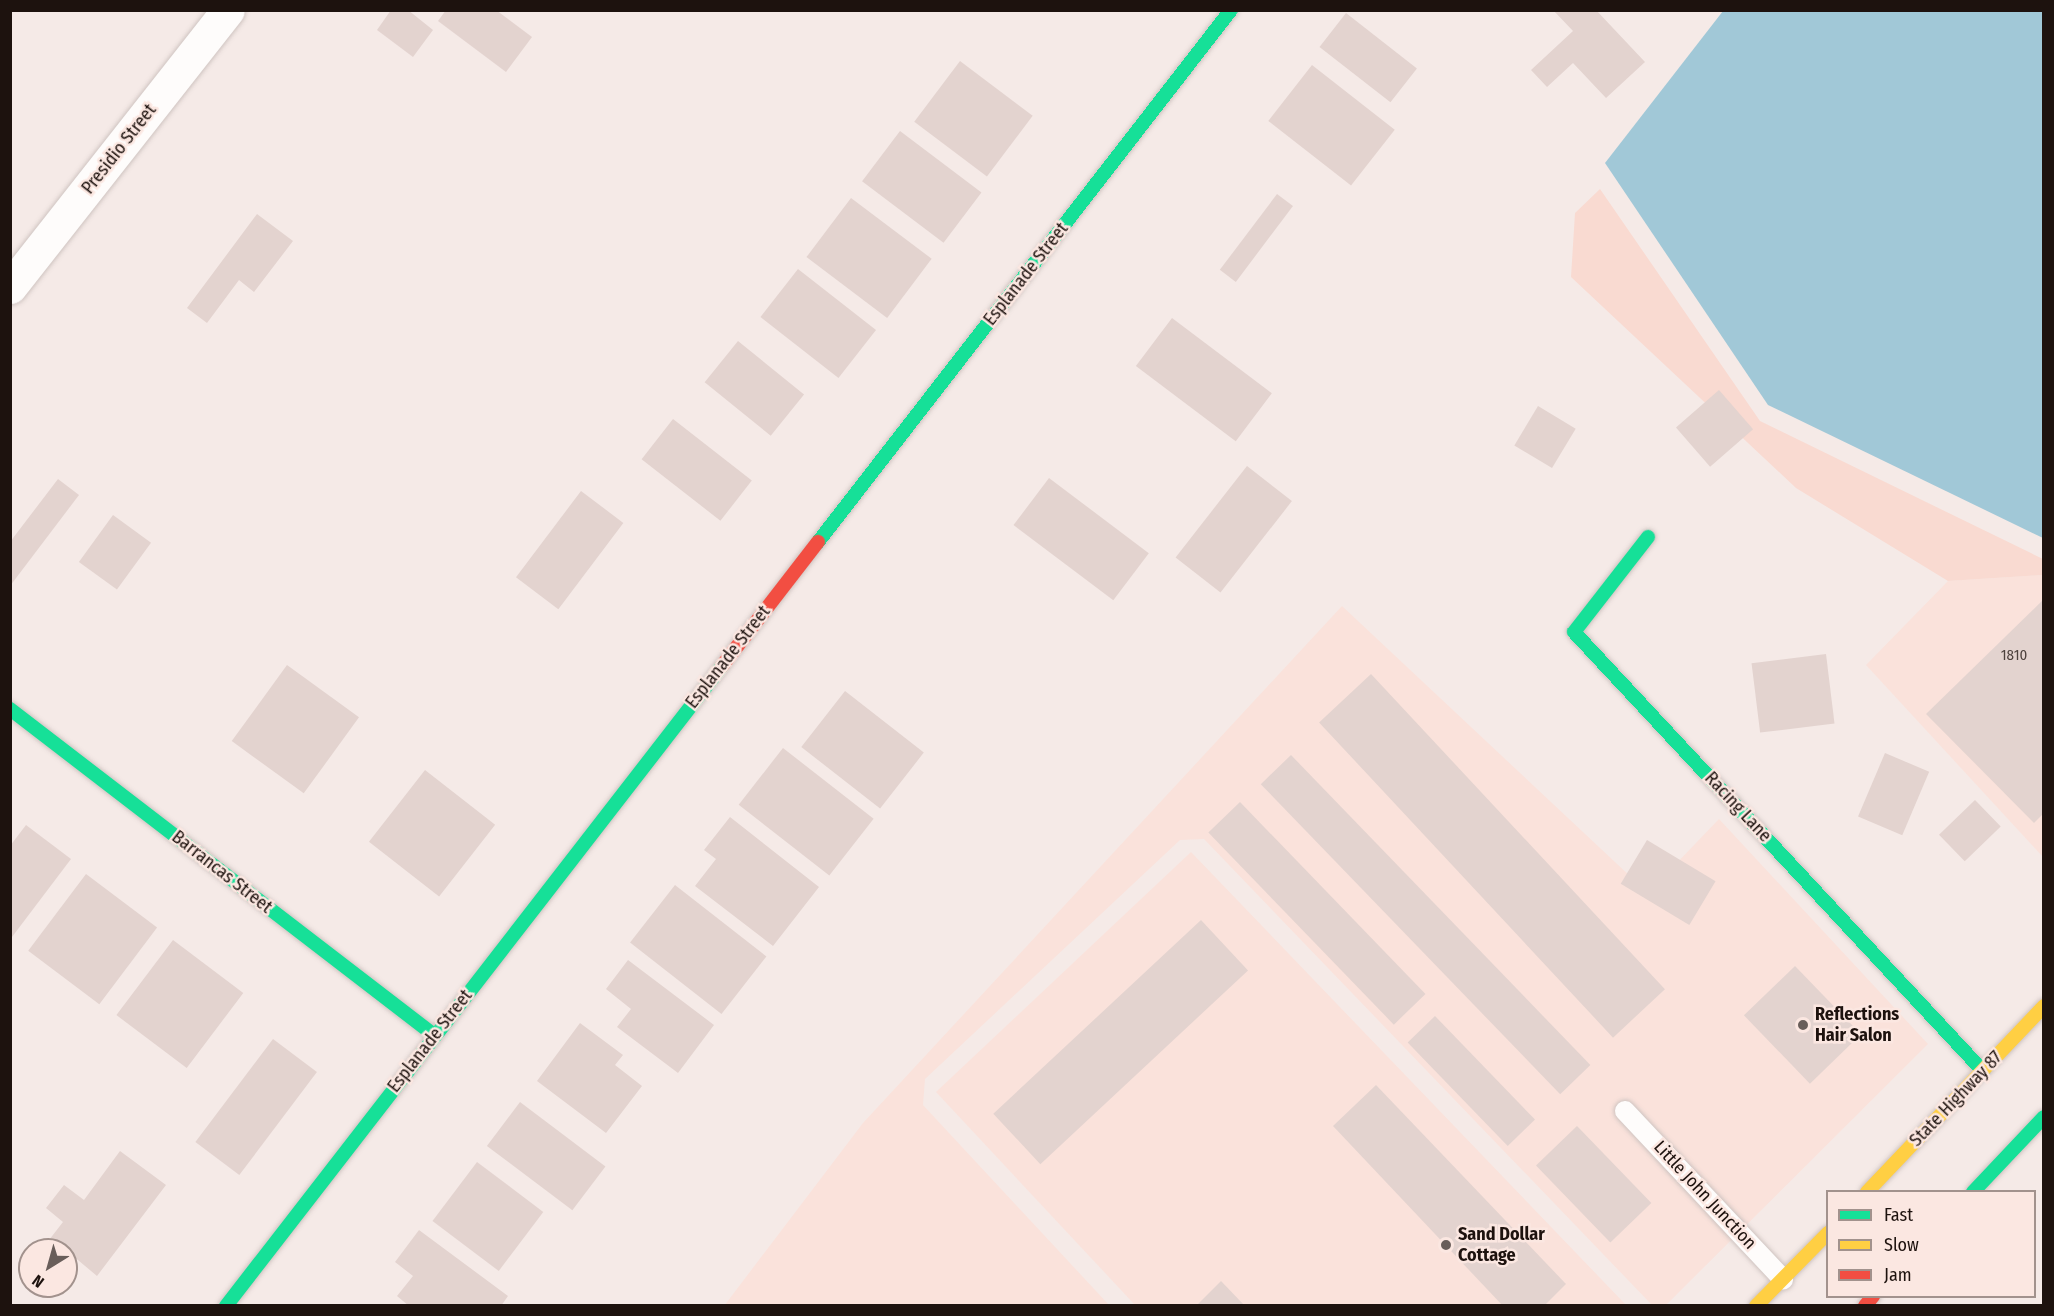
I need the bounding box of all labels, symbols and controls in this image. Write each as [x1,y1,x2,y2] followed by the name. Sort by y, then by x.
[77,100,161,198] street label: Presidio Street
[979,218,1073,330] street label: Esplanade Street
[681,601,775,713] street label: Esplanade Street
[2001,647,2027,665] house number: 1810
[1700,767,1776,847] street label: Racing Lane
[168,826,276,918] street label: Barrancas Street
[383,985,477,1097] street label: Esplanade Street
[1815,1004,1899,1046] place label: Reflections Hair Salon
[1796,1018,1810,1032] marker: Reflections Hair Salon
[1905,1047,2007,1151] street label: State Highway 87
[1649,1136,1761,1254] street label: Little John Junction
[1826,1190,2036,1298] legend
[1884,1204,1913,1226] text: Fast
[1458,1224,1545,1266] place label: Sand Dollar Cottage
[1884,1234,1919,1256] text: Slow
[18,1238,78,1298] north arrow
[1439,1238,1453,1252] marker: Sand Dollar Cottage
[1884,1264,1912,1286] text: Jam
[29,1271,48,1292] text: N

